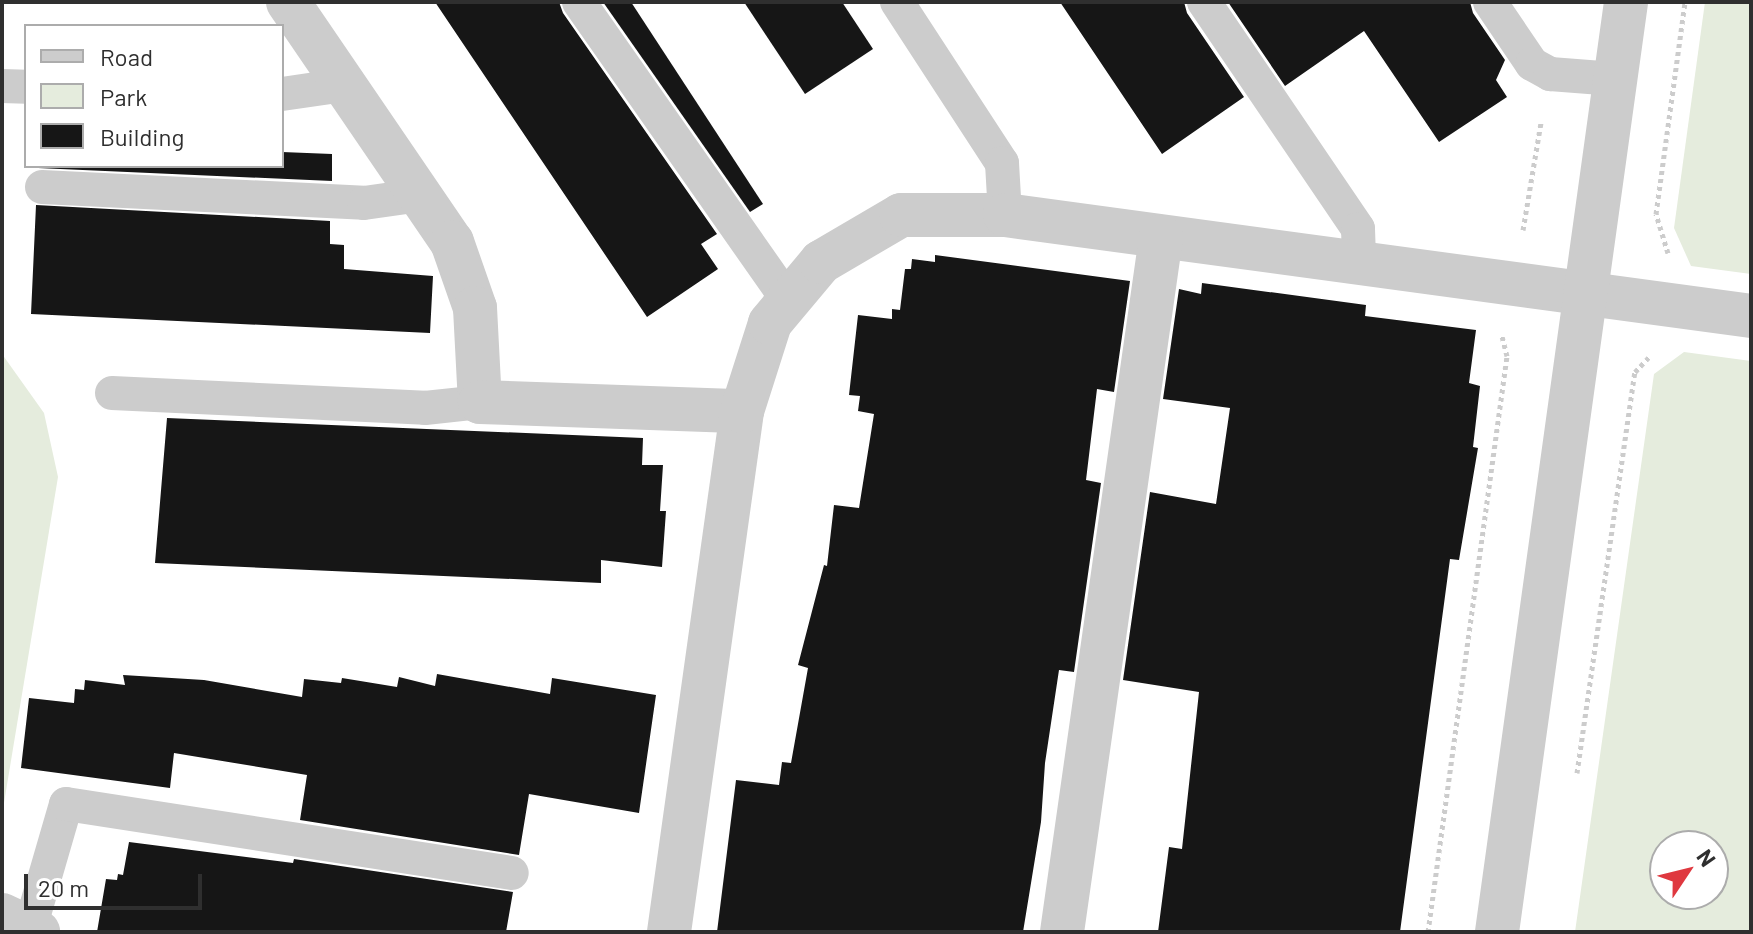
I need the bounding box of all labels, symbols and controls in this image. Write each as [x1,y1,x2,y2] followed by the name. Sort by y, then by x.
[24,24,284,168] legend
[100,42,153,71] text: Road
[100,82,147,111] text: Park
[100,122,184,151] text: Building
[1649,830,1729,910] north arrow
[1692,844,1722,871] text: N
[28,858,206,908] scale bar
[38,873,89,902] text: 20 m

